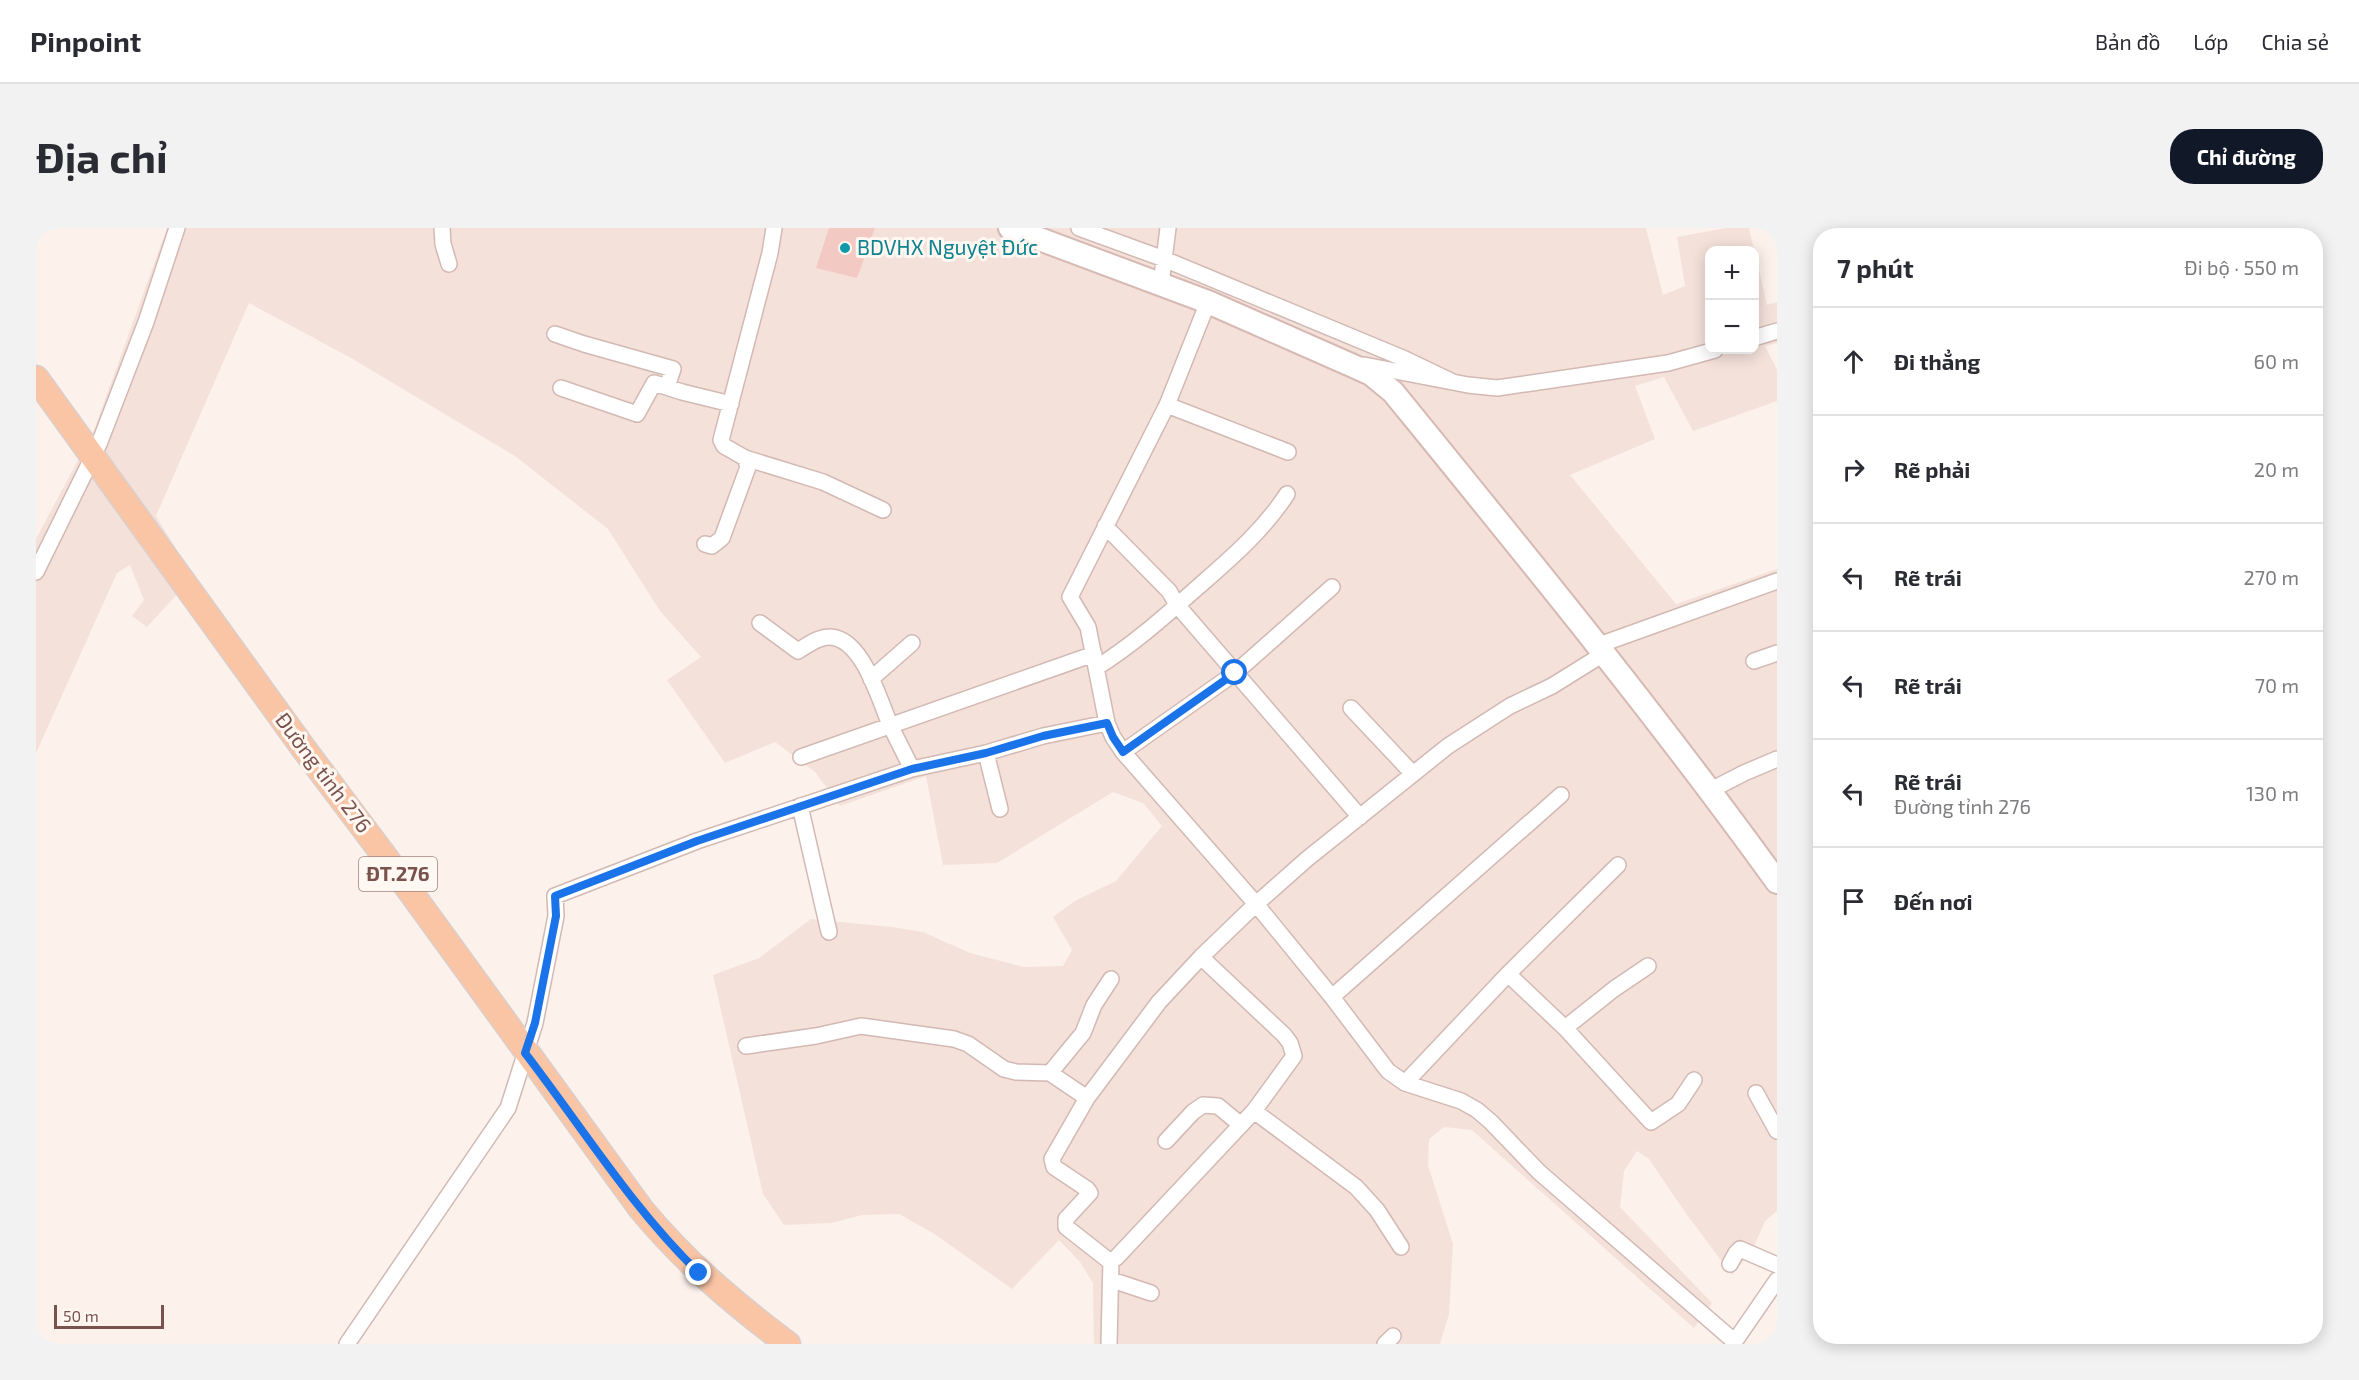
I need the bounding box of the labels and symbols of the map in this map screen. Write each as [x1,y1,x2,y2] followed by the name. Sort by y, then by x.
[857,234,1038,259] place label: BDVHX Nguyệt Đức
[838,241,852,255] marker: BDVHX Nguyệt Đức
[1221,659,1247,685] route start
[271,707,377,837] street label: Đường tỉnh 276
[359,857,437,891] road number: ĐT.276
[685,1259,711,1285] route end
[54,1302,164,1330] scale bar

